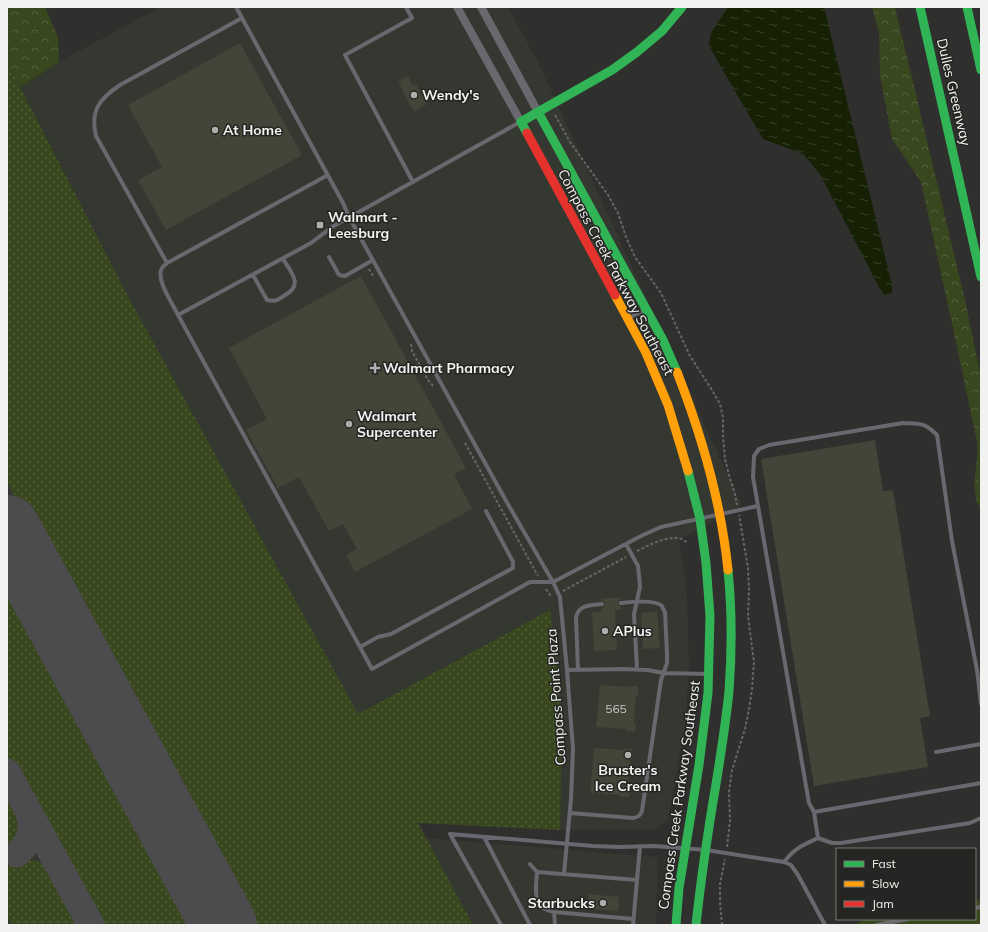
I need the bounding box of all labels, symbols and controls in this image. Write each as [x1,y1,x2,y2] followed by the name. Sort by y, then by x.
[933,36,975,148] street label: Dulles Greenway
[422,86,480,104] place label: Wendy's
[409,90,419,100] marker: Wendy's
[223,121,282,139] place label: At Home
[210,125,220,135] marker: At Home
[554,166,678,378] street label: Compass Creek Parkway Southeast
[328,208,398,242] place label: Walmart - Leesburg
[315,220,325,230] marker: Walmart - Leesburg
[383,359,515,377] place label: Walmart Pharmacy
[370,363,380,373] marker: Walmart Pharmacy
[357,407,438,441] place label: Walmart Supercenter
[344,419,354,429] marker: Walmart Supercenter
[613,622,652,640] place label: APlus
[600,626,610,636] marker: APlus
[542,628,570,766] street label: Compass Point Plaza
[654,679,704,911] street label: Compass Creek Parkway Southeast
[605,701,627,716] house number: 565
[623,750,633,760] marker: Bruster's Ice Cream
[595,761,661,795] place label: Bruster's Ice Cream
[836,848,976,920] legend
[872,856,896,871] text: Fast
[872,876,900,891] text: Slow
[528,894,595,912] place label: Starbucks
[872,896,894,911] text: Jam
[598,898,608,908] marker: Starbucks

